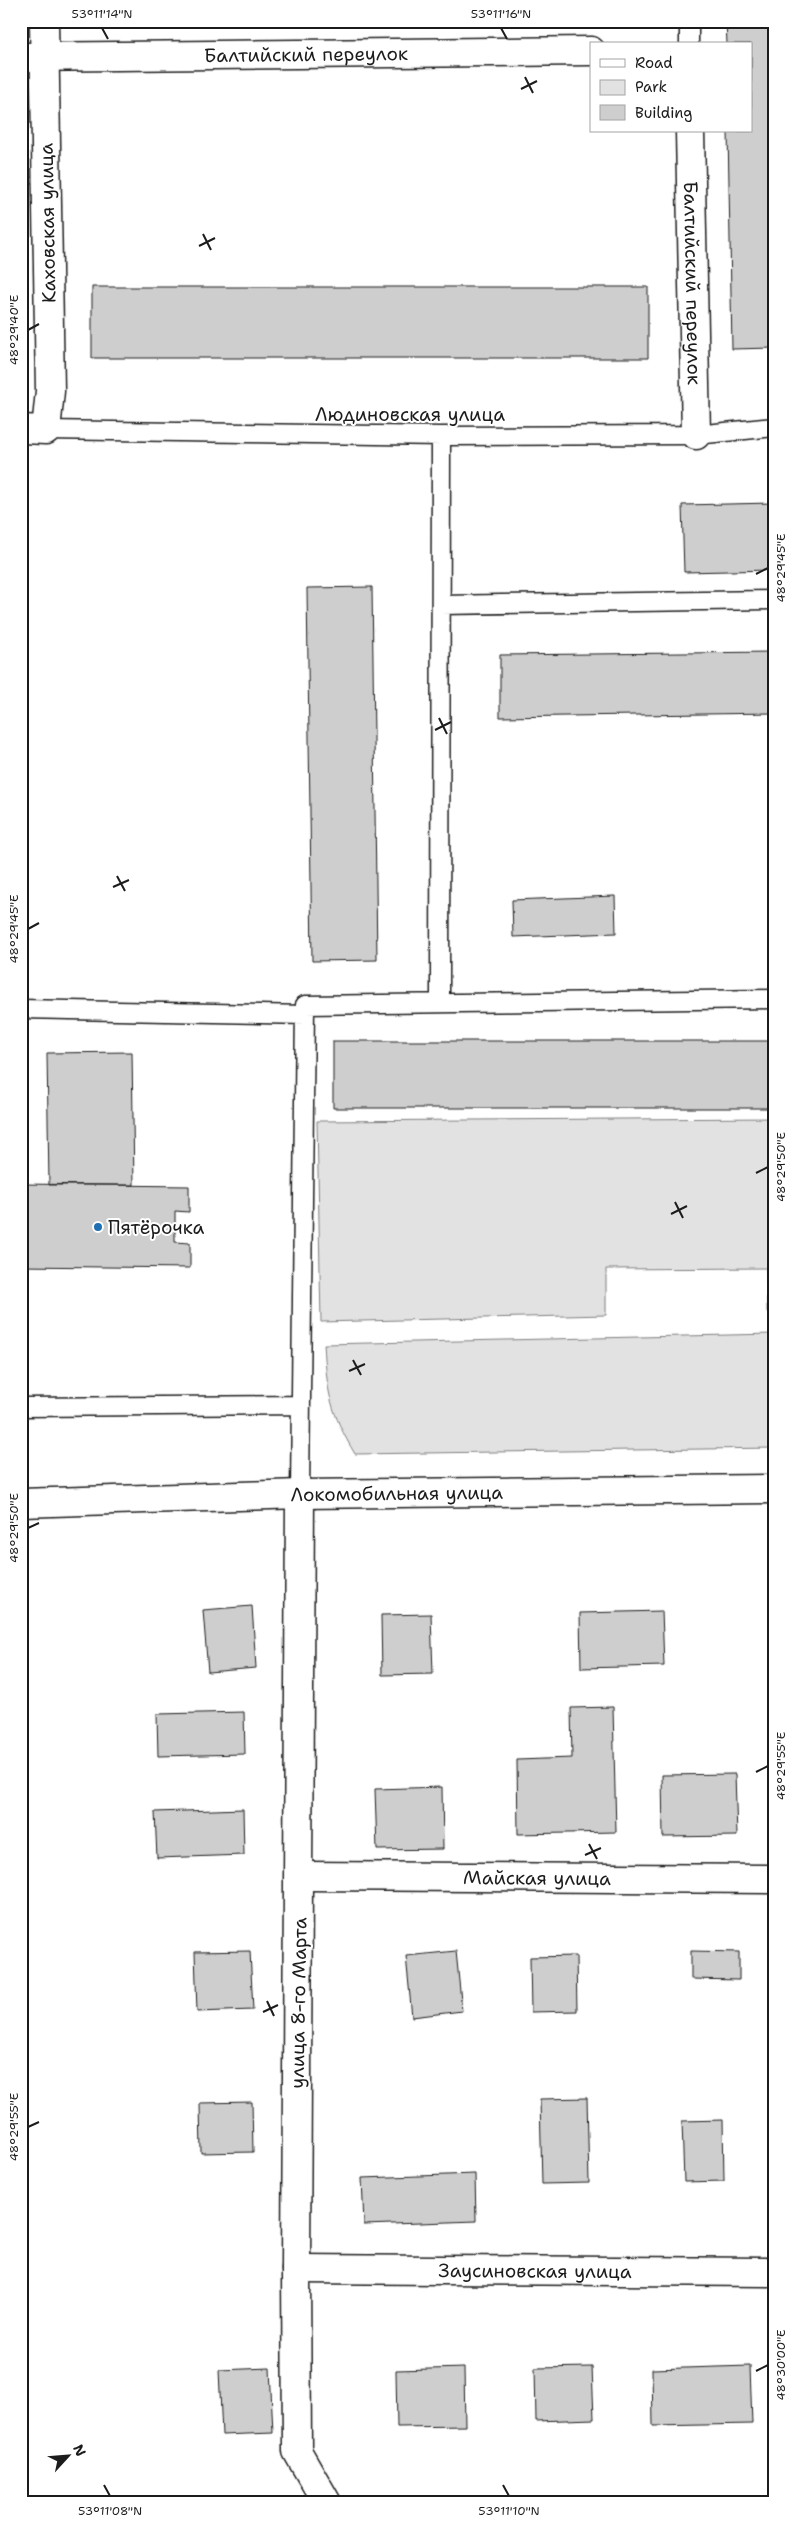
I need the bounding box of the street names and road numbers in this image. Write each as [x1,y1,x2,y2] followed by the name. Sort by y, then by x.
[204,41,408,68] street label: Балтийский переулок
[34,143,61,303] street label: Каховская улица
[678,181,707,385] street label: Балтийский переулок
[315,402,505,427] street label: Людиновская улица
[290,1480,503,1507] street label: Локомобильная улица
[463,1865,611,1891] street label: Майская улица
[285,1917,312,2089] street label: улица 8-го Марта
[438,2258,632,2284] street label: Заусиновская улица

